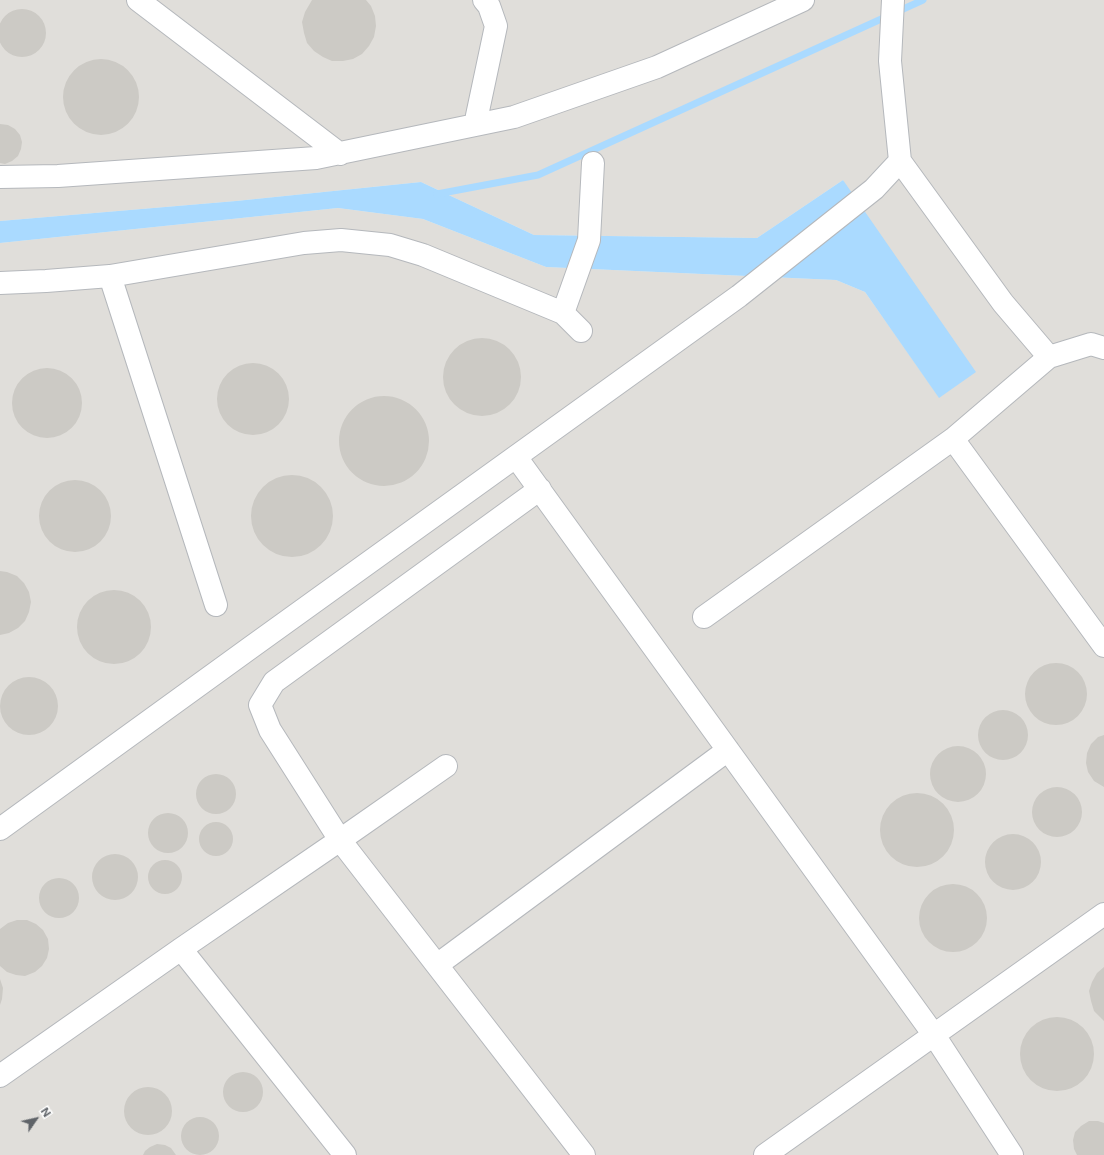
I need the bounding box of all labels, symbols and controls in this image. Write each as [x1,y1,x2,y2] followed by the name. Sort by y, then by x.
[16,1099,56,1139] north arrow
[38,1105,54,1120] text: N

